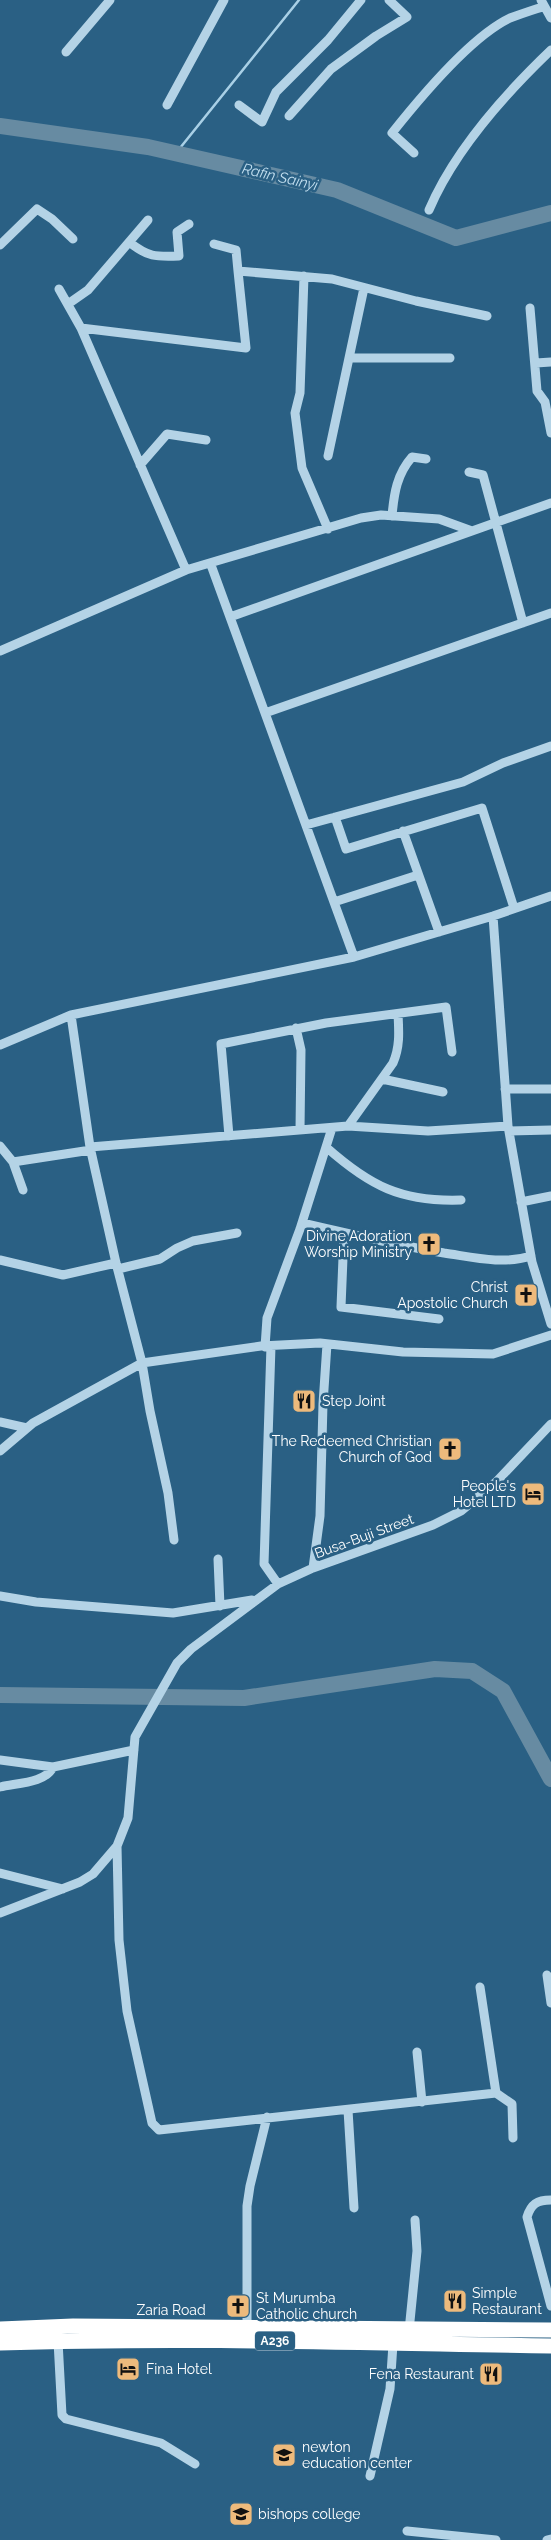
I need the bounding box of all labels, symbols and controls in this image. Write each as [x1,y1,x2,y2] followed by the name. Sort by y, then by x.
[240,160,320,195] water label: Rafin Sainyi
[304,1228,412,1260] place label: Divine Adoration Worship Ministry
[416,1231,442,1257] church icon: Divine Adoration Worship Ministry
[397,1279,508,1311] place label: Christ Apostolic Church
[513,1282,539,1308] church icon: Christ Apostolic Church
[291,1388,317,1414] restaurant icon: Step Joint
[322,1393,386,1409] place label: Step Joint
[272,1433,432,1465] place label: The Redeemed Christian Church of God
[437,1436,463,1462] church icon: The Redeemed Christian Church of God
[453,1478,516,1510] place label: People's Hotel LTD
[520,1481,546,1507] hotel icon: People's Hotel LTD
[312,1511,416,1561] street label: Busa-Buji Street
[472,2285,542,2317] place label: Simple Restaurant
[442,2288,468,2314] restaurant icon: Simple Restaurant
[256,2290,357,2322] place label: St Murumba Catholic church
[225,2293,251,2319] church icon: St Murumba Catholic church
[136,2302,206,2318] street label: Zaria Road
[255,2332,295,2350] road number: A236
[115,2356,141,2382] hotel icon: Fina Hotel
[146,2361,212,2377] place label: Fina Hotel
[478,2361,504,2387] restaurant icon: Fena Restaurant
[369,2366,474,2382] place label: Fena Restaurant
[302,2439,412,2471] place label: newton education center
[271,2442,297,2468] school or university icon: newton education center
[228,2501,254,2527] school or university icon: bishops college
[258,2506,361,2522] place label: bishops college

